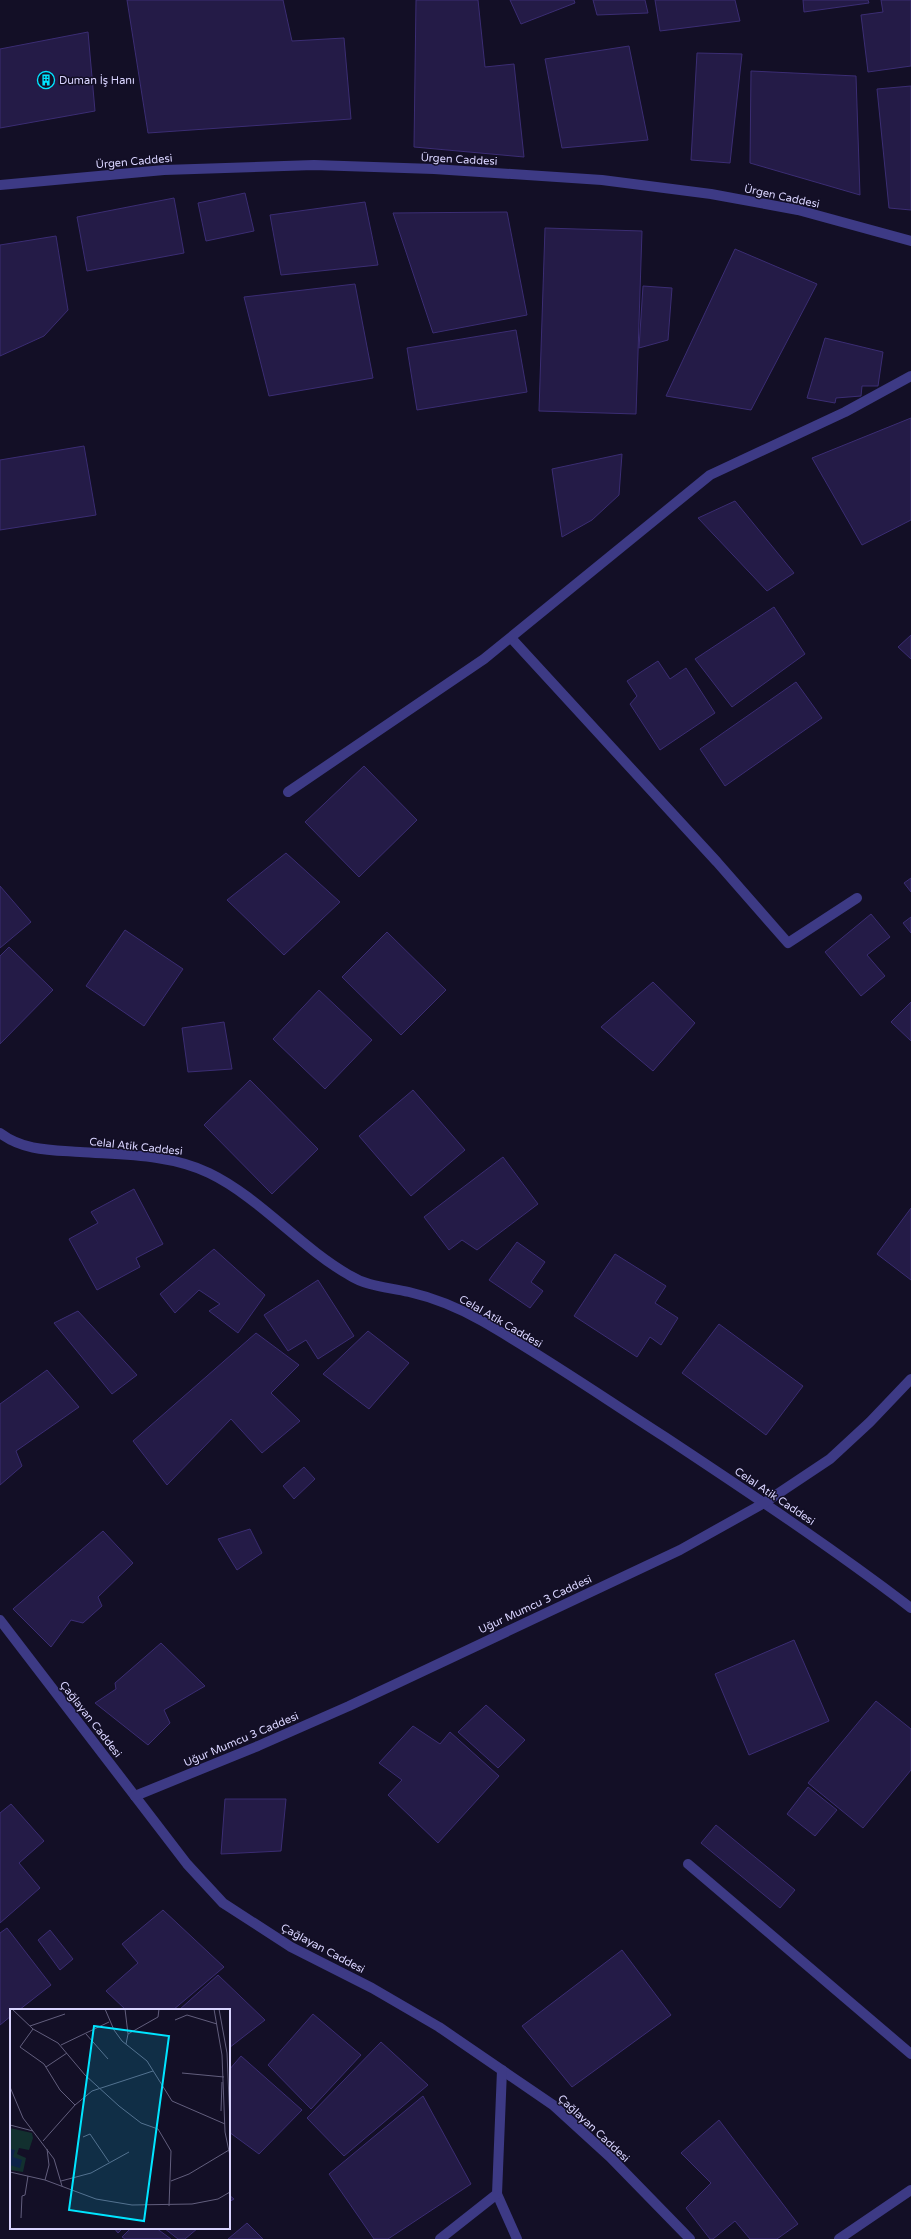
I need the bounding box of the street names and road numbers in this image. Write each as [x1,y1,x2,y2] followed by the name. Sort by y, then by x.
[420,151,498,168] street label: Ürgen Caddesi
[95,152,173,171] street label: Ürgen Caddesi
[743,182,821,211] street label: Ürgen Caddesi
[89,1135,183,1158] street label: Celal Atik Caddesi
[457,1292,545,1351] street label: Celal Atik Caddesi
[732,1465,817,1528] street label: Celal Atik Caddesi
[477,1573,594,1636] street label: Uğur Mumcu 3 Caddesi
[57,1679,124,1760] street label: Çağlayan Caddesi
[182,1709,300,1770] street label: Uğur Mumcu 3 Caddesi
[279,1921,367,1976] street label: Çağlayan Caddesi
[555,2092,632,2165] street label: Çağlayan Caddesi

